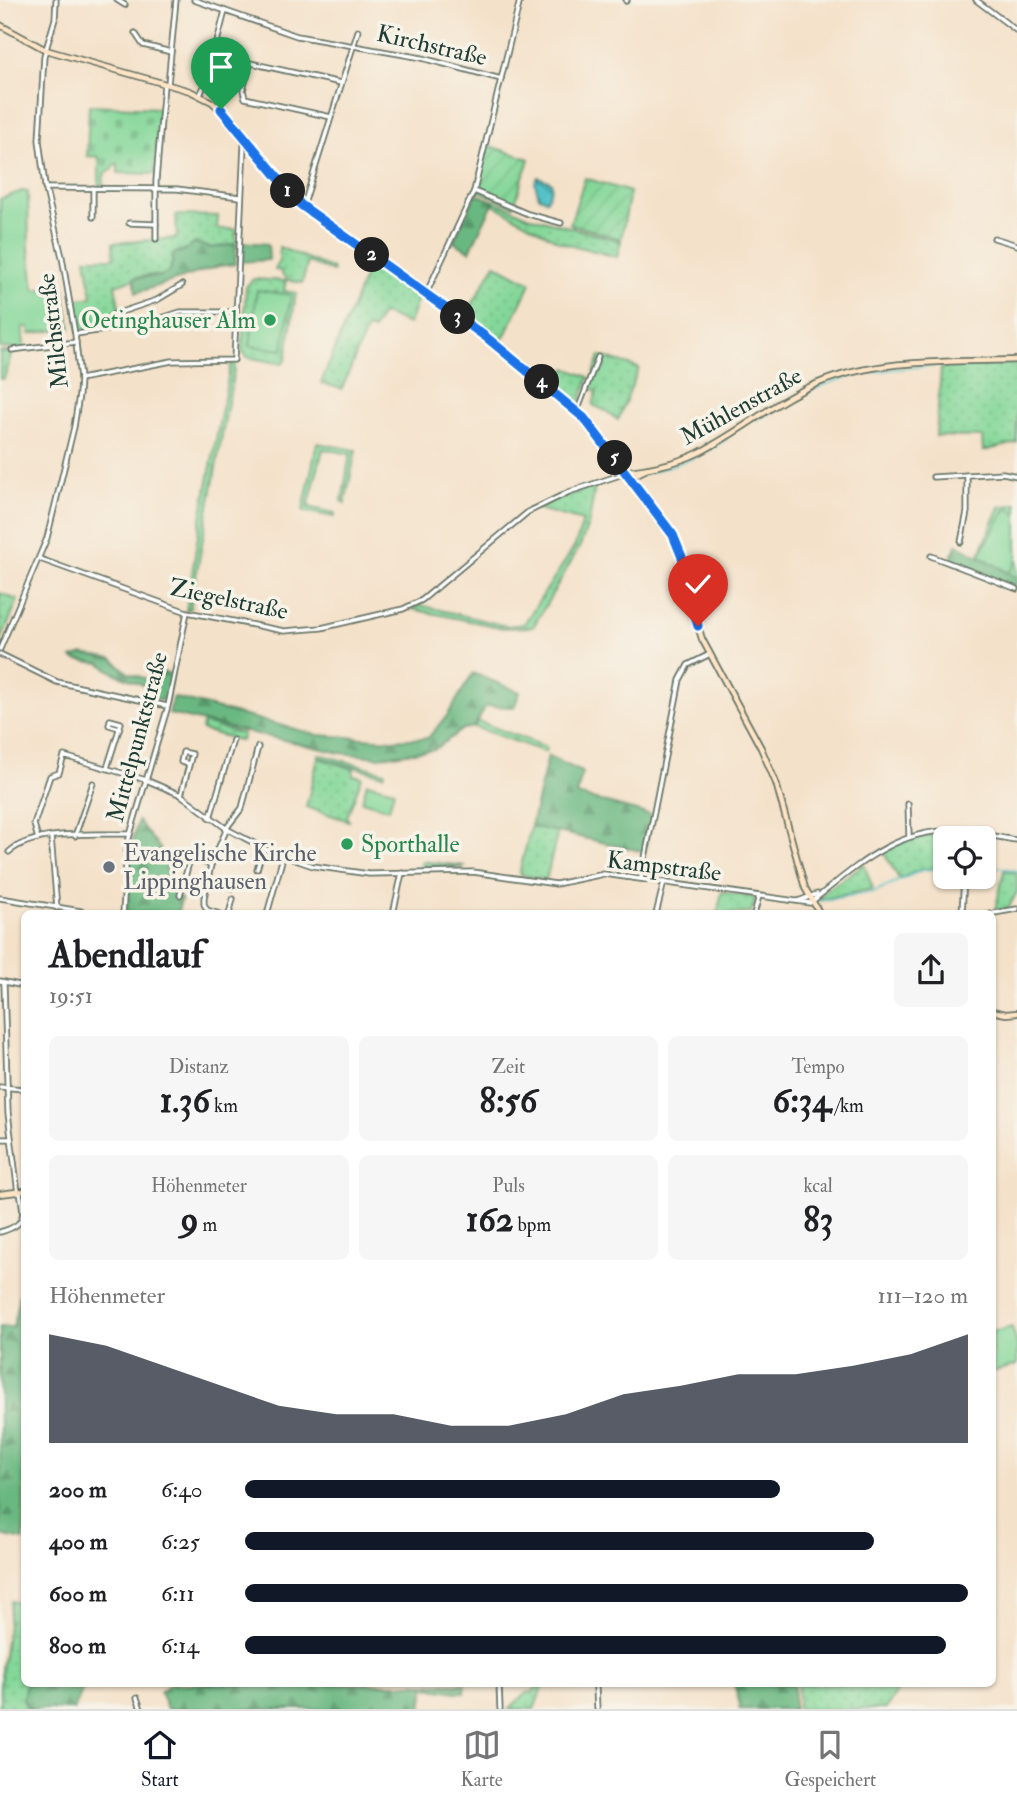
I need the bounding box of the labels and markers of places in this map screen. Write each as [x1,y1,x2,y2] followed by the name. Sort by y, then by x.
[191,37,251,109] pin
[270,174,306,208] pin: 1
[354,238,390,272] pin: 2
[440,300,476,334] pin: 3
[81,305,256,336] place label: Oetinghauser Alm
[262,312,278,328] marker: Oetinghauser Alm
[524,364,560,400] pin: 4
[598,440,632,476] pin: 5
[668,554,728,626] pin
[361,829,459,860] place label: Sporthalle
[339,836,355,852] marker: Sporthalle
[123,838,317,897] place label: Evangelische Kirche Lippinghausen
[101,859,117,875] marker: Evangelische Kirche Lippinghausen

